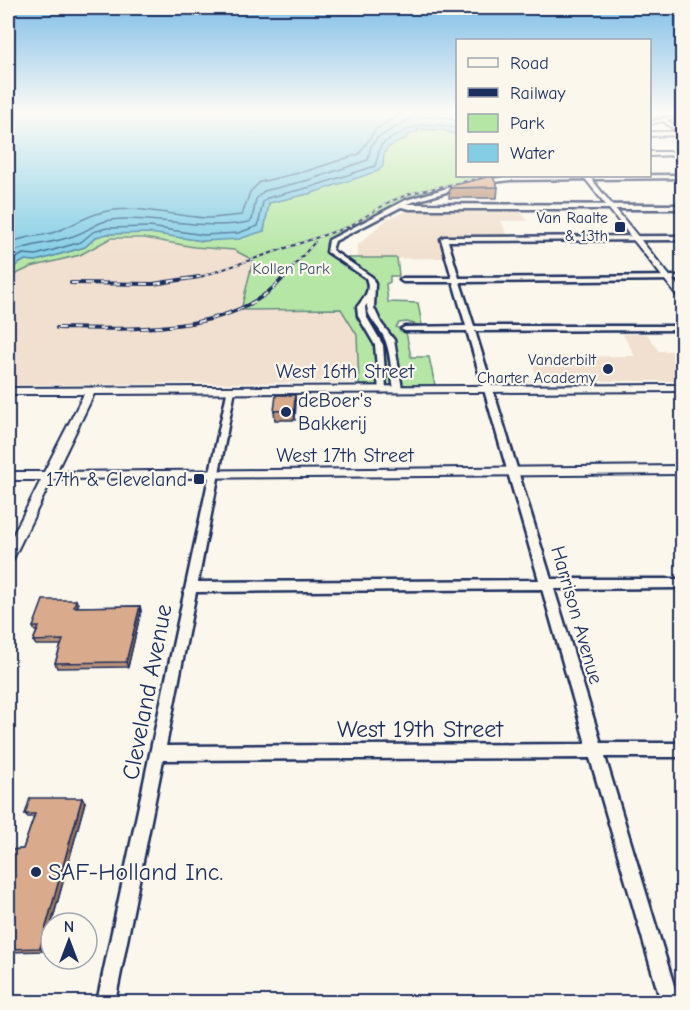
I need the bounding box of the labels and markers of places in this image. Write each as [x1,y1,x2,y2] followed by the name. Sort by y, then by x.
[536,209,608,245] place label: Van Raalte & 13th
[613,220,627,234] marker: Van Raalte & 13th
[477,351,597,387] place label: Vanderbilt Charter Academy
[601,362,615,376] marker: Vanderbilt Charter Academy
[298,389,372,435] place label: deBoer's Bakkerij
[279,405,293,419] marker: deBoer's Bakkerij
[46,468,187,491] place label: 17th & Cleveland
[192,472,206,486] marker: 17th & Cleveland
[48,858,223,886] place label: SAF-Holland Inc.
[29,865,43,879] marker: SAF-Holland Inc.

